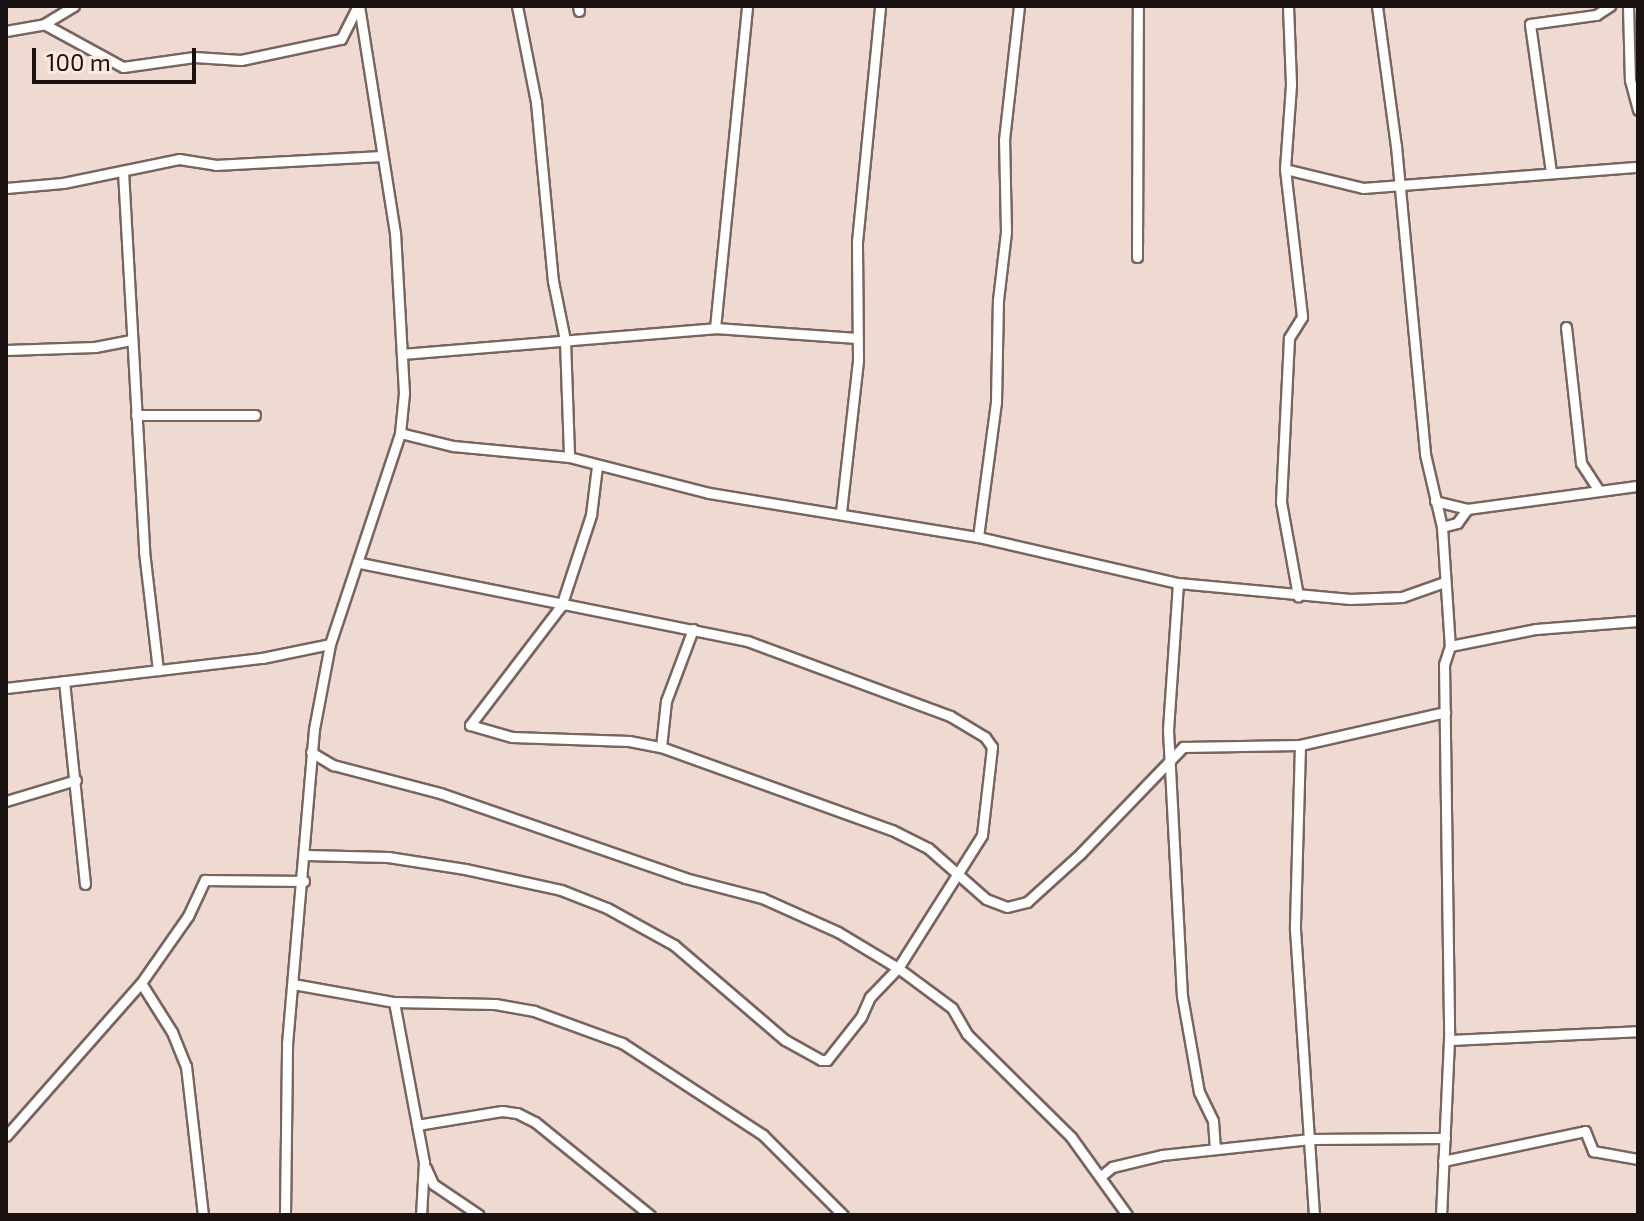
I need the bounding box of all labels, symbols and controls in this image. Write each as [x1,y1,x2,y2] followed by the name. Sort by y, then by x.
[36,32,200,82] scale bar
[46,47,111,76] text: 100 m

